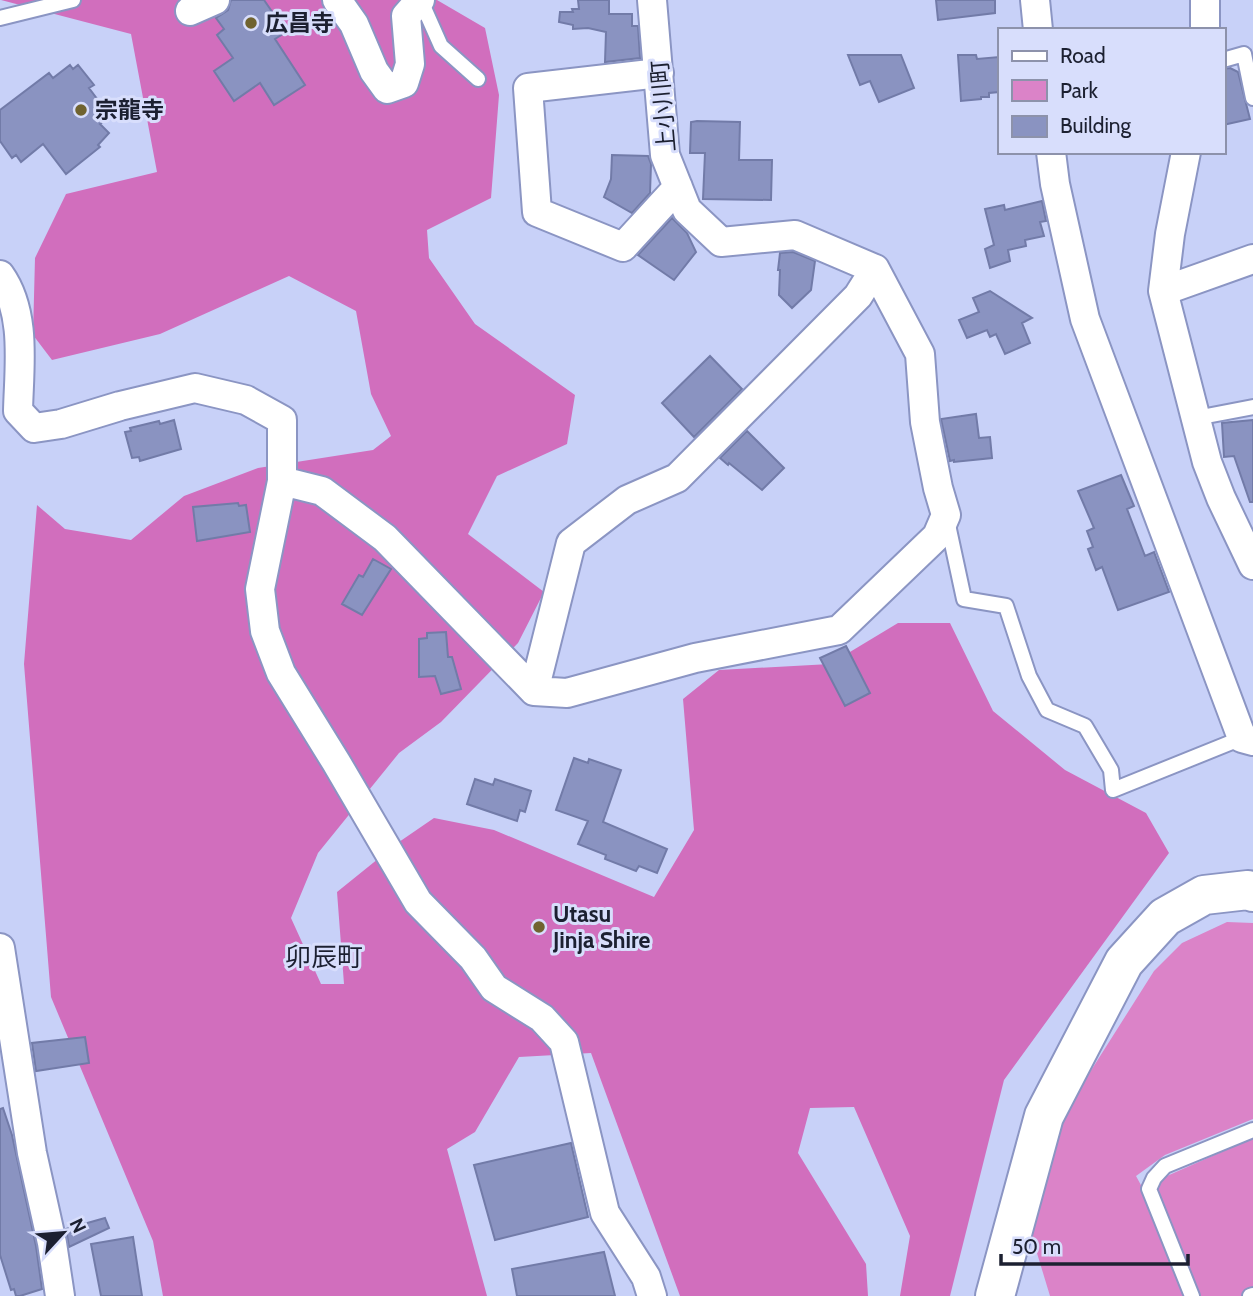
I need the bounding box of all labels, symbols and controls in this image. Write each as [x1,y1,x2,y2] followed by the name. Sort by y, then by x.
[265,9,334,37] place label: 広昌寺
[243,15,259,31] marker: 広昌寺
[998,28,1225,154] legend
[1060,43,1106,68] text: Road
[645,59,681,153] street label: 上小川町
[1060,78,1098,103] text: Park
[95,96,164,124] place label: 宗龍寺
[73,102,89,118] marker: 宗龍寺
[1060,113,1132,138] text: Building
[552,900,650,954] place label: Utasu Jinja Shire
[531,919,547,935] marker: Utasu Jinja Shire
[285,941,363,973] district label: 卯辰町
[28,1198,98,1268] north arrow
[65,1215,91,1237] text: N
[1001,1222,1188,1266] scale bar
[1012,1234,1061,1259] text: 50 m

